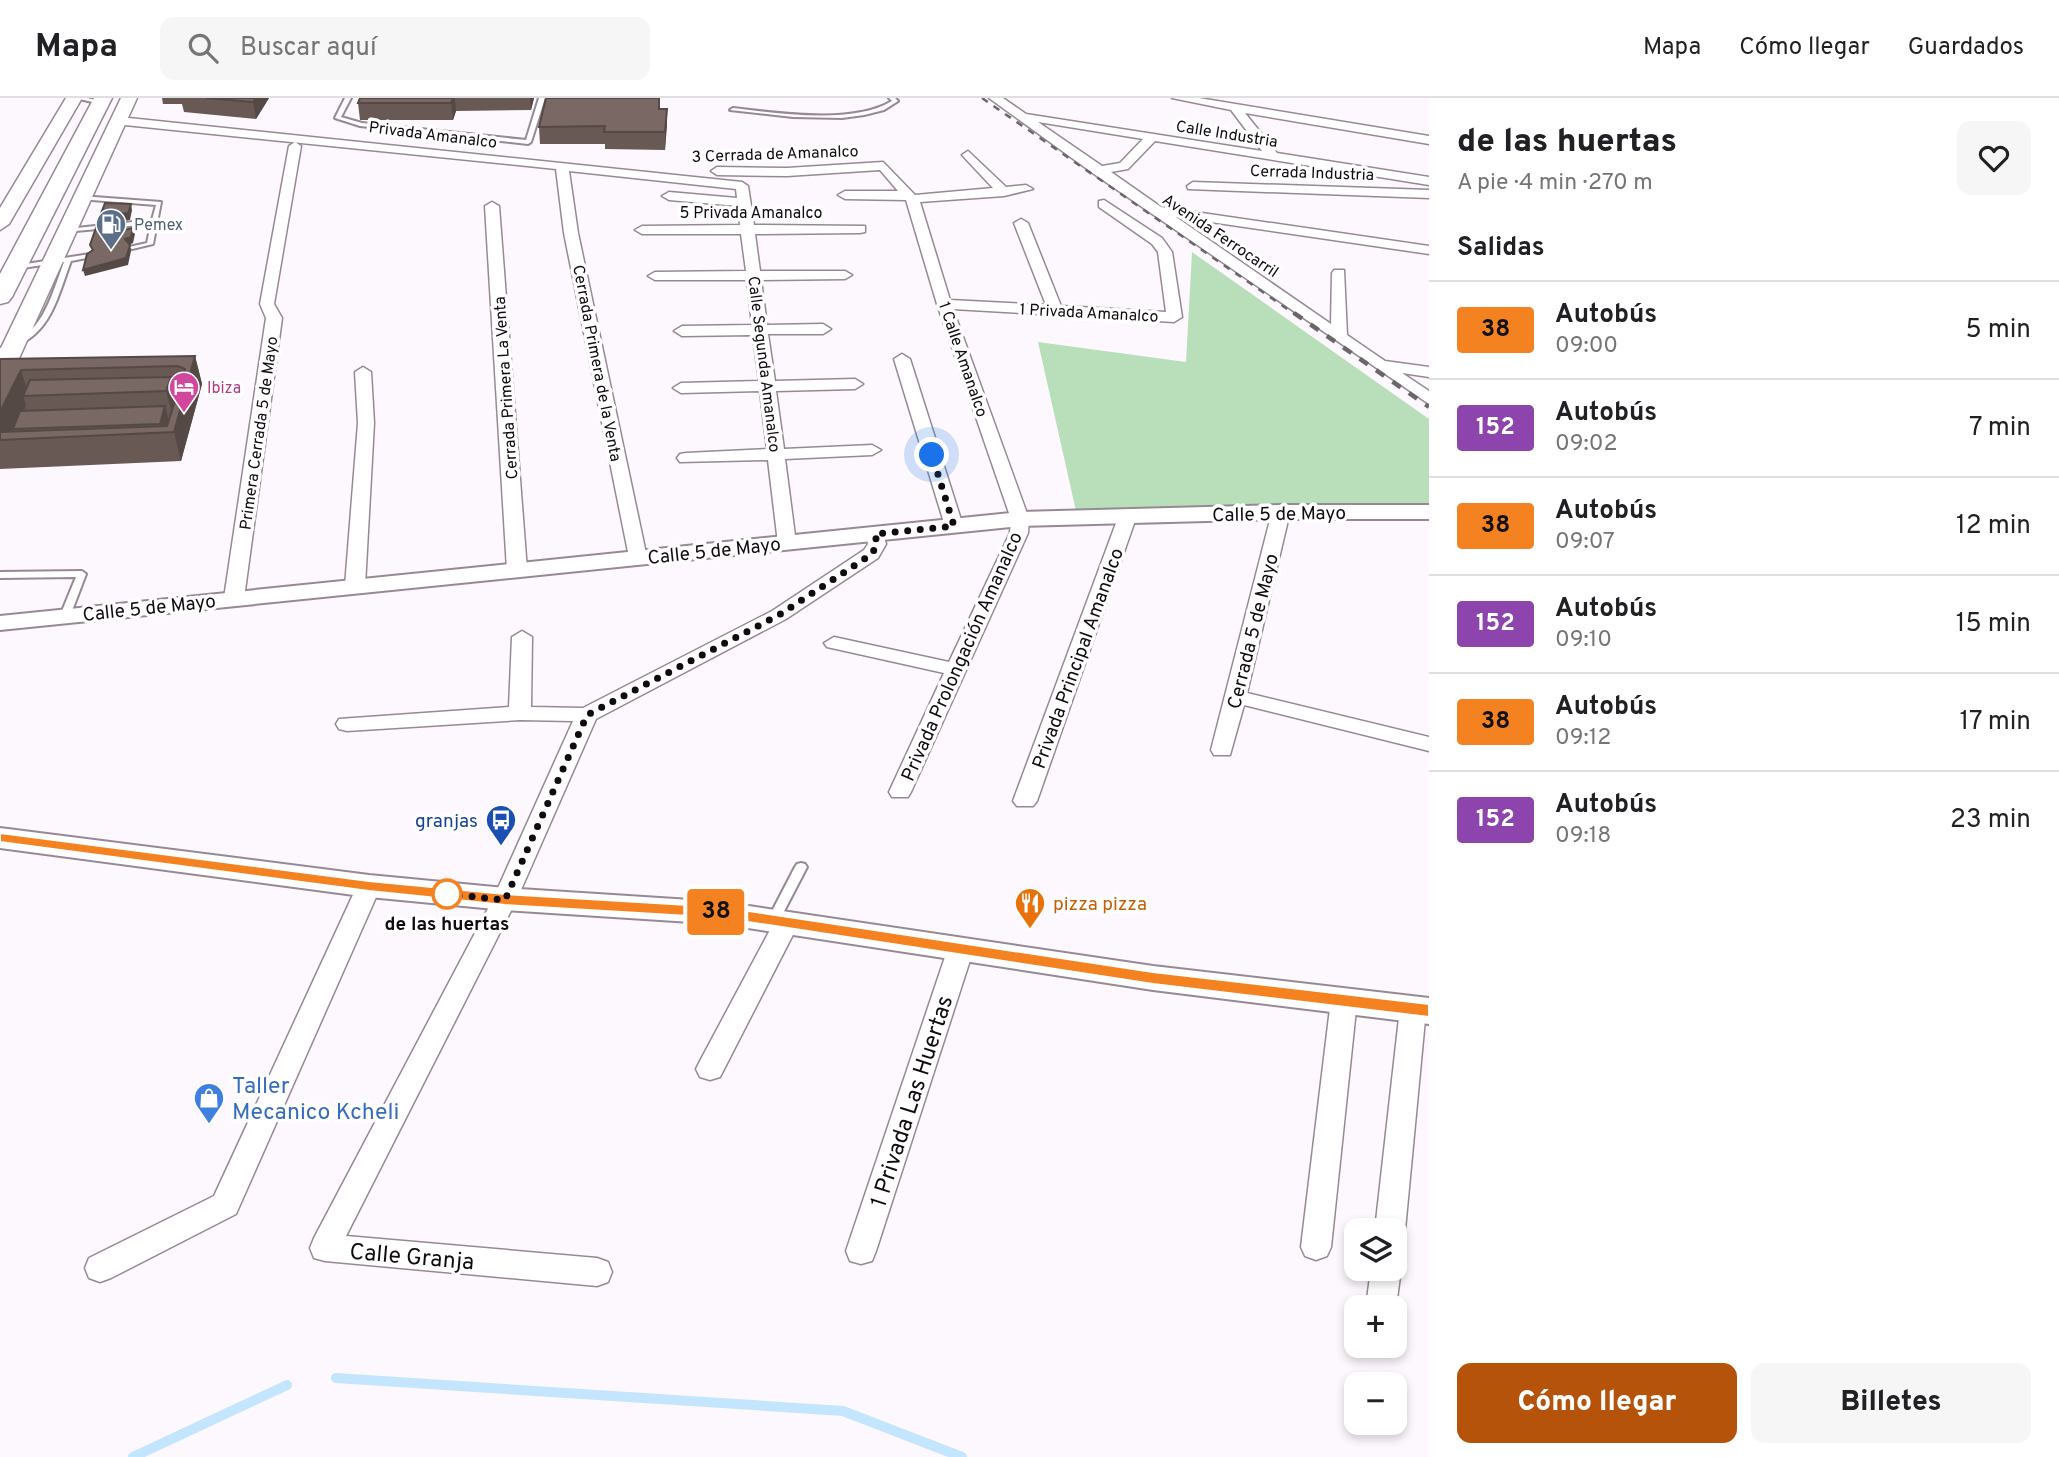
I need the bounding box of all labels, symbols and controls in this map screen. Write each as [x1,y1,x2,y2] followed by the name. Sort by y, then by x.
[160,17,650,80] search box
[35,27,118,69] text: Mapa
[184,29,222,67] icon: search
[240,32,377,65] text: Buscar aquí
[1643,33,1701,63] text: Mapa
[1739,33,1870,63] text: Cómo llegar
[1908,33,2024,63] text: Guardados
[1174,117,1279,153] street label: Calle Industria
[367,118,498,154] street label: Privada Amanalco
[1957,121,2031,195] button: heart
[1457,122,1677,164] text: de las huertas
[691,142,859,168] street label: 3 Cerrada de Amanalco
[1250,162,1374,186] street label: Cerrada Industria
[1457,169,1653,198] text: A pie · 4 min · 270 m
[1158,190,1282,283] street label: Avenida Ferrocarril
[680,204,823,224] street label: 5 Privada Amanalco
[94,207,128,251] fuel station icon: Pemex
[134,216,183,236] place label: Pemex
[1457,232,1545,265] text: Salidas
[567,263,625,463] street label: Cerrada Primera de la Venta
[742,275,784,454] street label: Calle Segunda Amanalco
[491,296,523,480] street label: Cerrada Primera La Venta
[933,299,991,420] street label: 1 Calle Amanalco
[1555,299,1657,332] text: Autobús
[1019,300,1159,328] street label: 1 Privada Amanalco
[1965,314,2031,347] text: 5 min
[1481,315,1510,345] text: 38
[1555,332,1618,361] text: 09:00
[236,335,283,531] street label: Primera Cerrada 5 de Mayo
[167,370,201,414] hotel icon: Ibiza
[207,379,241,399] place label: Ibiza
[1555,397,1657,430] text: Autobús
[1969,412,2031,445] text: 7 min
[1476,413,1515,443] text: 152
[1555,430,1618,459] text: 09:02
[914,437,949,472] your location
[1555,495,1657,528] text: Autobús
[1212,502,1346,528] street label: Calle 5 de Mayo
[1956,510,2031,543] text: 12 min
[1481,511,1510,541] text: 38
[897,528,1029,785] street label: Privada Prolongación Amanalco
[1555,528,1615,557] text: 09:07
[646,533,782,571] street label: Calle 5 de Mayo
[1028,545,1130,772] street label: Privada Principal Amanalco
[1223,551,1285,712] street label: Cerrada 5 de Mayo
[81,590,217,628] street label: Calle 5 de Mayo
[1555,593,1657,626] text: Autobús
[1956,608,2031,641] text: 15 min
[1476,609,1515,639] text: 152
[1555,626,1612,655] text: 09:10
[1555,691,1657,724] text: Autobús
[1959,706,2031,739] text: 17 min
[1481,707,1510,737] text: 38
[1555,724,1611,753] text: 09:12
[1555,789,1657,822] text: Autobús
[484,803,518,847] bus stop icon: granjas
[1950,804,2031,837] text: 23 min
[1476,805,1515,835] text: 152
[415,810,478,834] place label: granjas
[1555,822,1611,851] text: 09:18
[432,879,462,909] marker: de las huertas
[1013,886,1047,930] restaurant icon: pizza pizza
[684,889,748,935] line badge: 38
[1053,893,1147,917] place label: pizza pizza
[701,897,731,927] text: 38
[385,913,509,937] place label: de las huertas
[865,992,961,1211] street label: 1 Privada Las Huertas
[232,1073,399,1128] place label: Taller Mecanico Kcheli
[192,1081,226,1125] shop icon: Taller Mecanico Kcheli
[1344,1218,1407,1435] map controls
[1344,1218,1407,1281] button: layers
[348,1239,475,1278] street label: Calle Granja
[1344,1295,1407,1358] button: +
[1457,1363,1737,1443] button: Cómo llegar
[1751,1363,2031,1443] button: Billetes
[1344,1372,1407,1435] button: −

